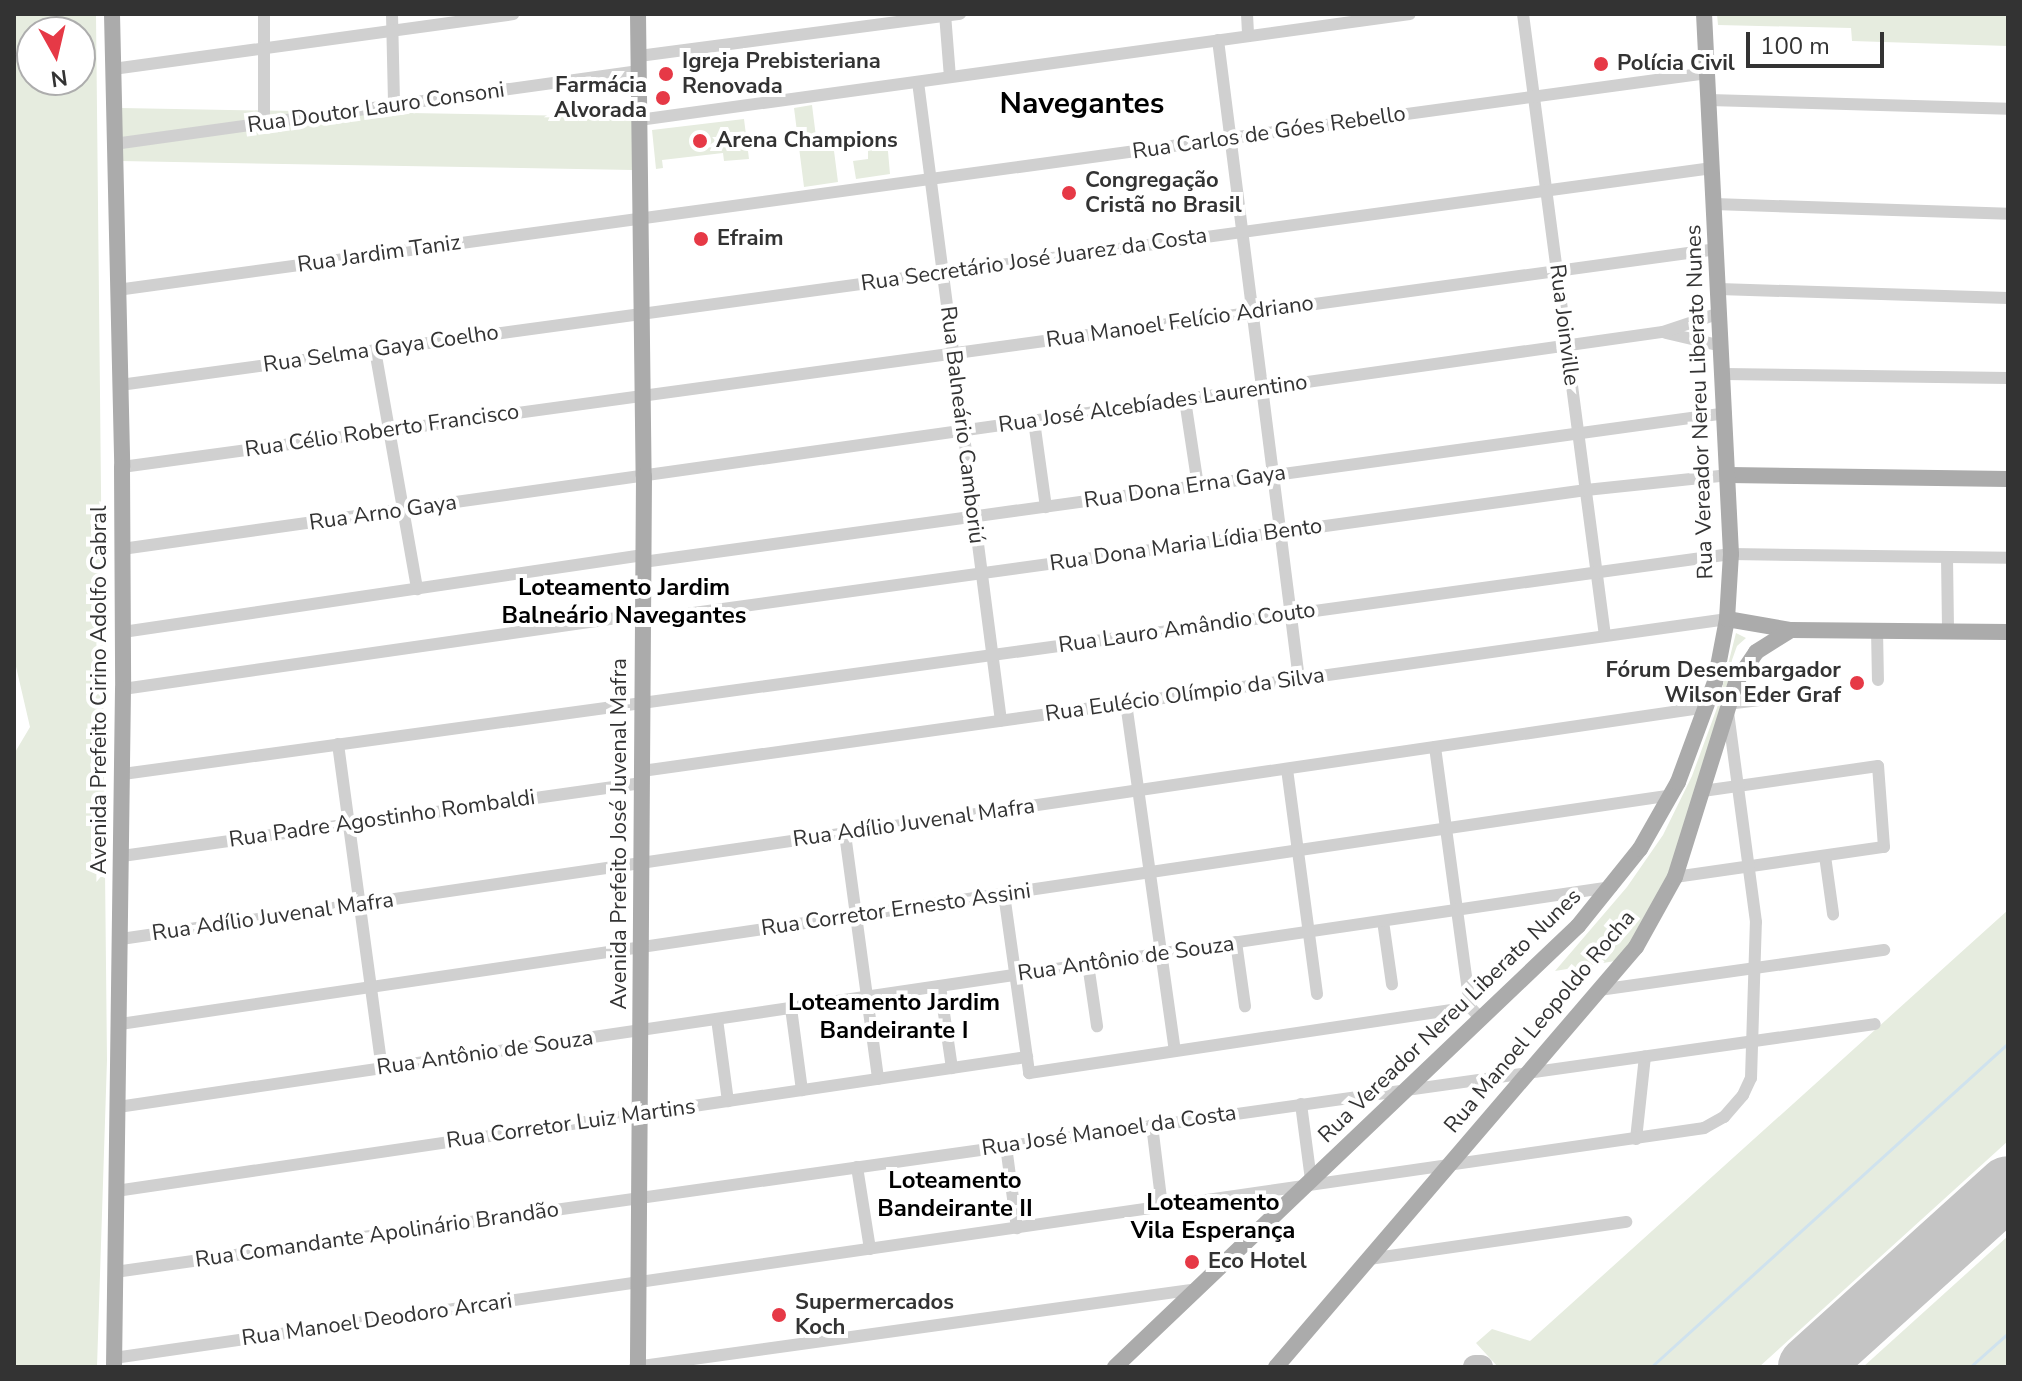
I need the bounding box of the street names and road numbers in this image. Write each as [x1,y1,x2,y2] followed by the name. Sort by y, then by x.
[246,77,506,139] street label: Rua Doutor Lauro Consoni
[1131,101,1407,165] street label: Rua Carlos de Góes Rebello
[859,223,1209,297] street label: Rua Secretário José Juarez da Costa
[1681,224,1719,580] street label: Rua Vereador Nereu Liberato Nunes
[296,229,462,279] street label: Rua Jardim Taniz
[1543,263,1585,387] street label: Rua Joinville
[1045,290,1315,354] street label: Rua Manoel Felício Adriano
[934,305,990,545] street label: Rua Balneário Camboriú
[262,319,500,379] street label: Rua Selma Gaya Coelho
[997,369,1309,439] street label: Rua José Alcebíades Laurentino
[243,399,521,463] street label: Rua Célio Roberto Francisco
[1082,460,1288,514] street label: Rua Dona Erna Gaya
[307,490,459,536] street label: Rua Arno Gaya
[87,506,113,874] street label: Avenida Prefeito Cirino Adolfo Cabral
[1048,513,1324,577] street label: Rua Dona Maria Lídia Bento
[1057,597,1317,659] street label: Rua Lauro Amândio Couto
[607,658,633,1010] street label: Avenida Prefeito José Juvenal Mafra
[1044,662,1326,728] street label: Rua Eulécio Olímpio da Silva
[227,784,537,854] street label: Rua Padre Agostinho Rombaldi
[791,793,1037,853] street label: Rua Adílio Juvenal Mafra
[760,878,1032,942] street label: Rua Corretor Ernesto Assini
[1313,883,1587,1149] street label: Rua Vereador Nereu Liberato Nunes
[150,887,396,947] street label: Rua Adílio Juvenal Mafra
[1439,905,1641,1139] street label: Rua Manoel Leopoldo Rocha
[1016,931,1236,987] street label: Rua Antônio de Souza
[375,1025,595,1081] street label: Rua Antônio de Souza
[445,1093,697,1155] street label: Rua Corretor Luiz Martins
[980,1100,1238,1162] street label: Rua José Manoel da Costa
[194,1196,560,1274] street label: Rua Comandante Apolinário Brandão
[240,1288,514,1352] street label: Rua Manoel Deodoro Arcari

